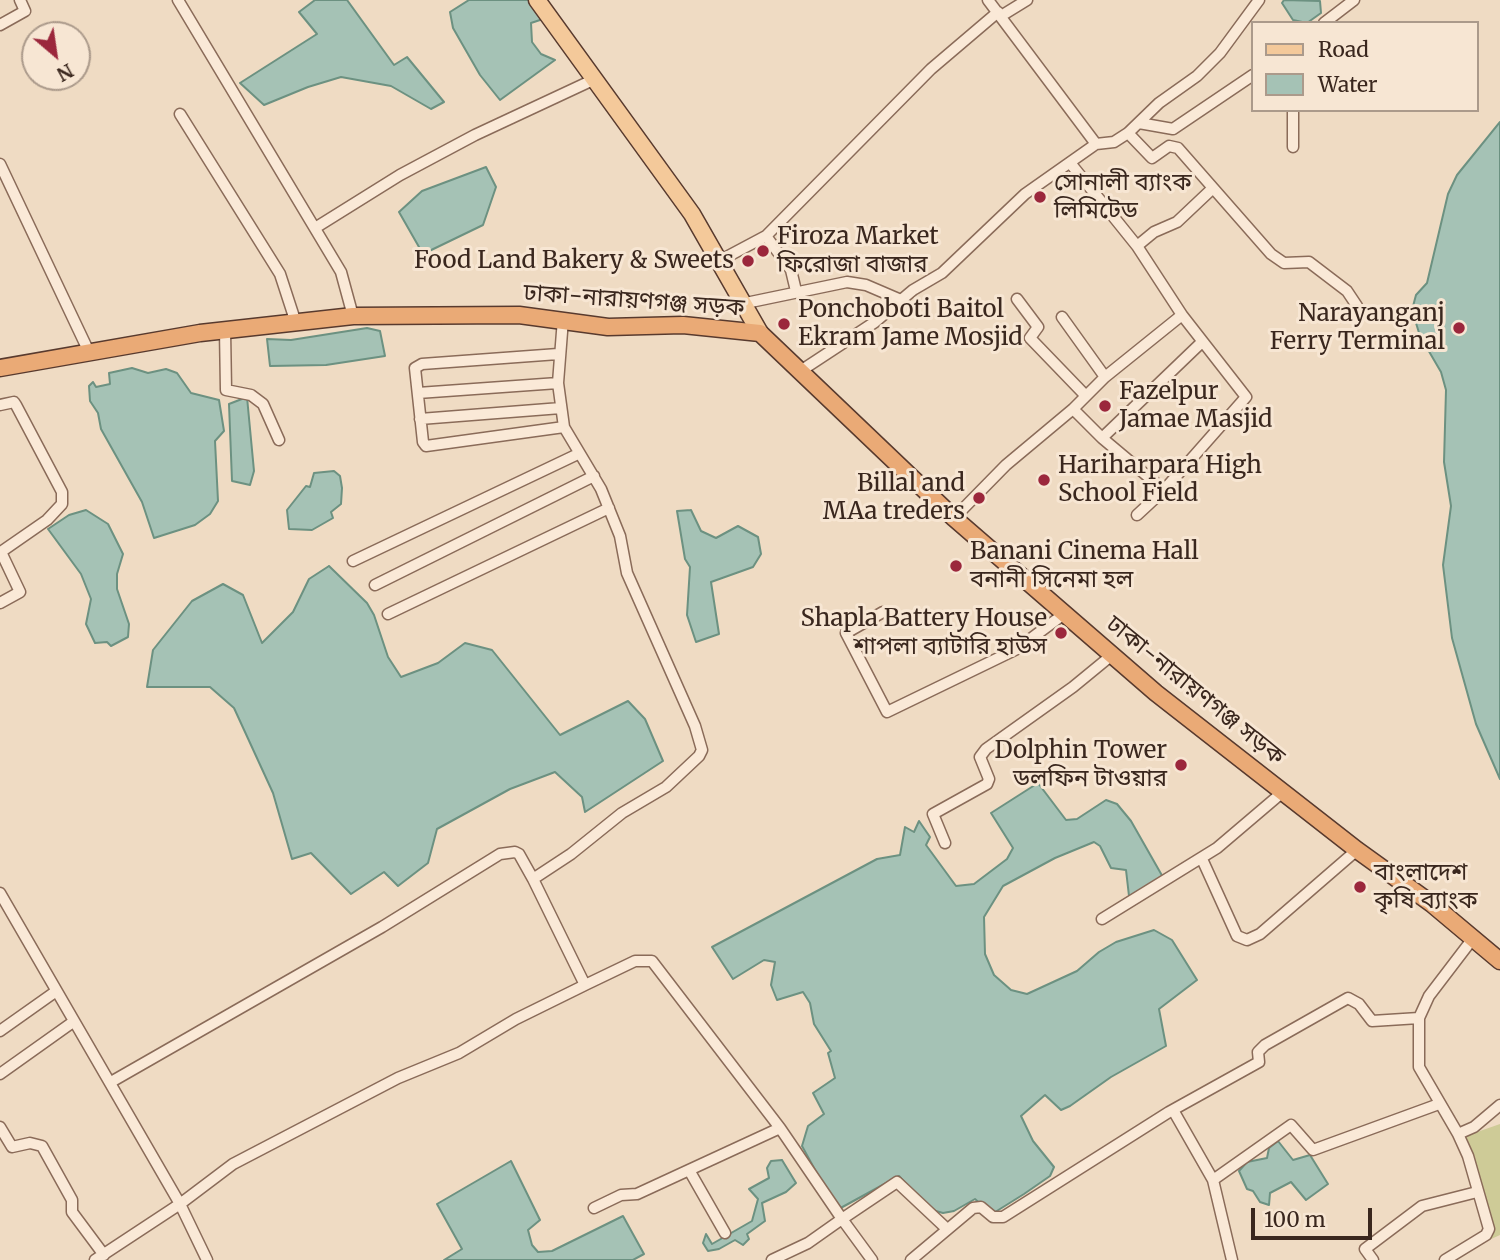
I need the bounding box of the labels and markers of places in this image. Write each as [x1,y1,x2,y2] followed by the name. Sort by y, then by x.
[1054,169,1191,225] place label: সোনালী ব্যাংক লিমিটেড
[1032,189,1048,205] marker: সোনালী ব্যাংক লিমিটেড
[777,223,939,279] place label: Firoza Market ফিরোজা বাজার
[755,243,771,259] marker: Firoza Market ফিরোজা বাজার
[414,247,734,275] place label: Food Land Bakery & Sweets
[740,253,756,269] marker: Food Land Bakery & Sweets
[798,296,1023,352] place label: Ponchoboti Baitol Ekram Jame Mosjid
[1270,300,1445,356] place label: Narayanganj Ferry Terminal
[776,316,792,332] marker: Ponchoboti Baitol Ekram Jame Mosjid
[1451,320,1467,336] marker: Narayanganj Ferry Terminal
[1119,378,1273,434] place label: Fazelpur Jamae Masjid
[1097,398,1113,414] marker: Fazelpur Jamae Masjid
[1058,452,1262,508] place label: Hariharpara High School Field
[823,470,965,526] place label: Billal and MAa treders
[1036,472,1052,488] marker: Hariharpara High School Field
[971,490,987,506] marker: Billal and MAa treders
[970,538,1199,594] place label: Banani Cinema Hall বনানী সিনেমা হল
[948,558,964,574] marker: Banani Cinema Hall বনানী সিনেমা হল
[801,605,1047,661] place label: Shapla Battery House শাপলা ব্যাটারি হাউস
[1053,625,1069,641] marker: Shapla Battery House শাপলা ব্যাটারি হাউস
[995,737,1167,793] place label: Dolphin Tower ডলফিন টাওয়ার
[1173,757,1189,773] marker: Dolphin Tower ডলফিন টাওয়ার
[1374,859,1478,915] place label: বাংলাদেশ কৃষি ব্যাংক
[1352,879,1368,895] marker: বাংলাদেশ কৃষি ব্যাংক

